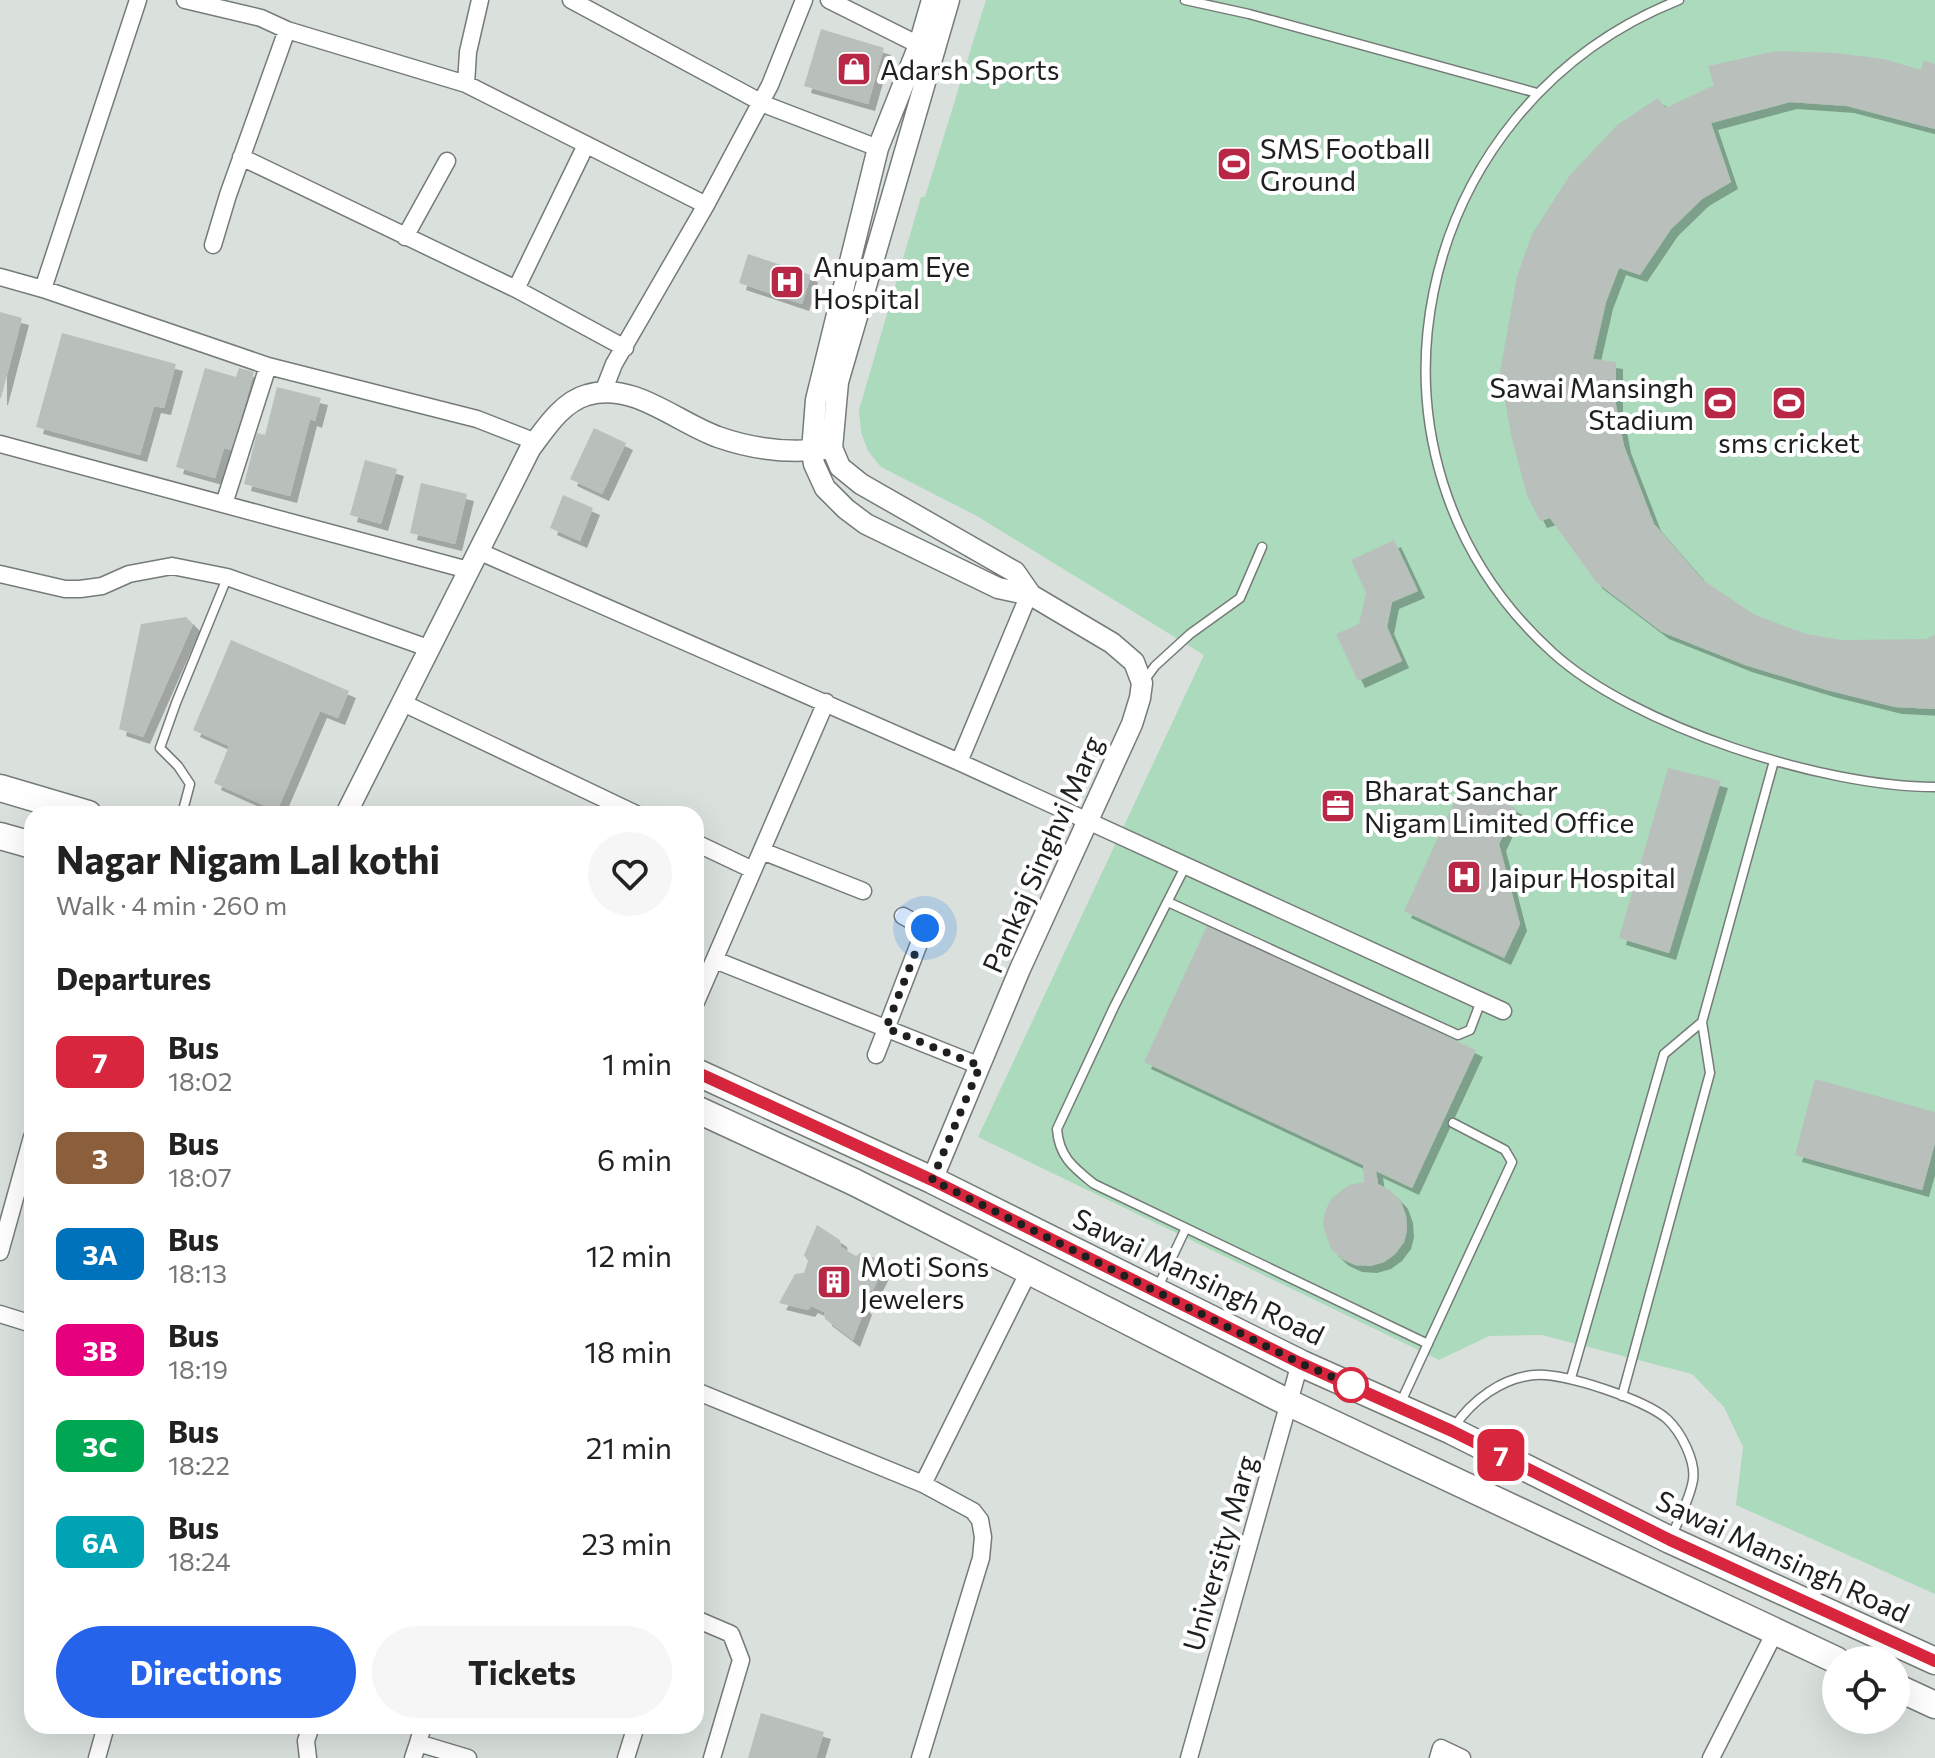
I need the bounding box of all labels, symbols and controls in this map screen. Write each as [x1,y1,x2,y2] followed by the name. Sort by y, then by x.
[835,50,873,88] shop icon: Adarsh Sports
[880,52,1059,86] place label: Adarsh Sports
[1260,131,1431,197] place label: SMS Football Ground
[1215,145,1253,183] sports icon: SMS Football Ground
[813,249,970,315] place label: Anupam Eye Hospital
[768,263,806,301] hospital icon: Anupam Eye Hospital
[1489,370,1694,436] place label: Sawai Mansingh Stadium
[1701,384,1739,422] sports icon: Sawai Mansingh Stadium
[1770,384,1808,422] sports icon: sms cricket
[1718,425,1860,459] place label: sms cricket
[974,730,1110,978] street label: Pankaj Singhvi Marg
[1364,773,1634,839] place label: Bharat Sanchar Nigam Limited Office
[1319,787,1357,825] office icon: Bharat Sanchar Nigam Limited Office
[588,832,672,916] button: heart
[56,835,440,882] text: Nagar Nigam Lal kothi
[1445,858,1483,896] hospital icon: Jaipur Hospital
[1490,860,1676,894] place label: Jaipur Hospital
[56,889,287,920] text: Walk · 4 min · 260 m
[905,908,945,948] your location
[56,959,211,996] text: Departures
[168,1028,219,1065] text: Bus
[602,1044,672,1081] text: 1 min
[92,1045,108,1079] text: 7
[168,1065,232,1096] text: 18:02
[168,1124,219,1161] text: Bus
[597,1140,672,1177] text: 6 min
[92,1141,108,1175] text: 3
[168,1161,232,1192] text: 18:07
[1068,1200,1330,1352] street label: Sawai Mansingh Road
[168,1220,219,1257] text: Bus
[586,1236,672,1273] text: 12 min
[82,1237,118,1271] text: 3A
[860,1249,989,1315] place label: Moti Sons Jewelers
[168,1257,227,1288] text: 18:13
[815,1263,853,1301] building icon: Moti Sons Jewelers
[168,1316,219,1353] text: Bus
[584,1332,672,1369] text: 18 min
[83,1333,117,1367] text: 3B
[168,1353,228,1384] text: 18:19
[1334,1368,1368,1402] unlabelled marker
[168,1412,219,1449] text: Bus
[586,1428,672,1465] text: 21 min
[82,1429,118,1463] text: 3C
[1475,1429,1527,1481] line badge: 7
[1493,1438,1509,1472] text: 7
[168,1449,230,1480] text: 18:22
[1175,1451,1263,1655] street label: University Marg
[1651,1482,1915,1630] street label: Sawai Mansingh Road
[168,1508,219,1545] text: Bus
[581,1524,672,1561] text: 23 min
[82,1525,118,1559] text: 6A
[168,1545,231,1576] text: 18:24
[56,1626,356,1718] button: Directions
[372,1626,672,1718] button: Tickets
[1822,1646,1910,1734] map controls
[1822,1646,1910,1734] button: locate

